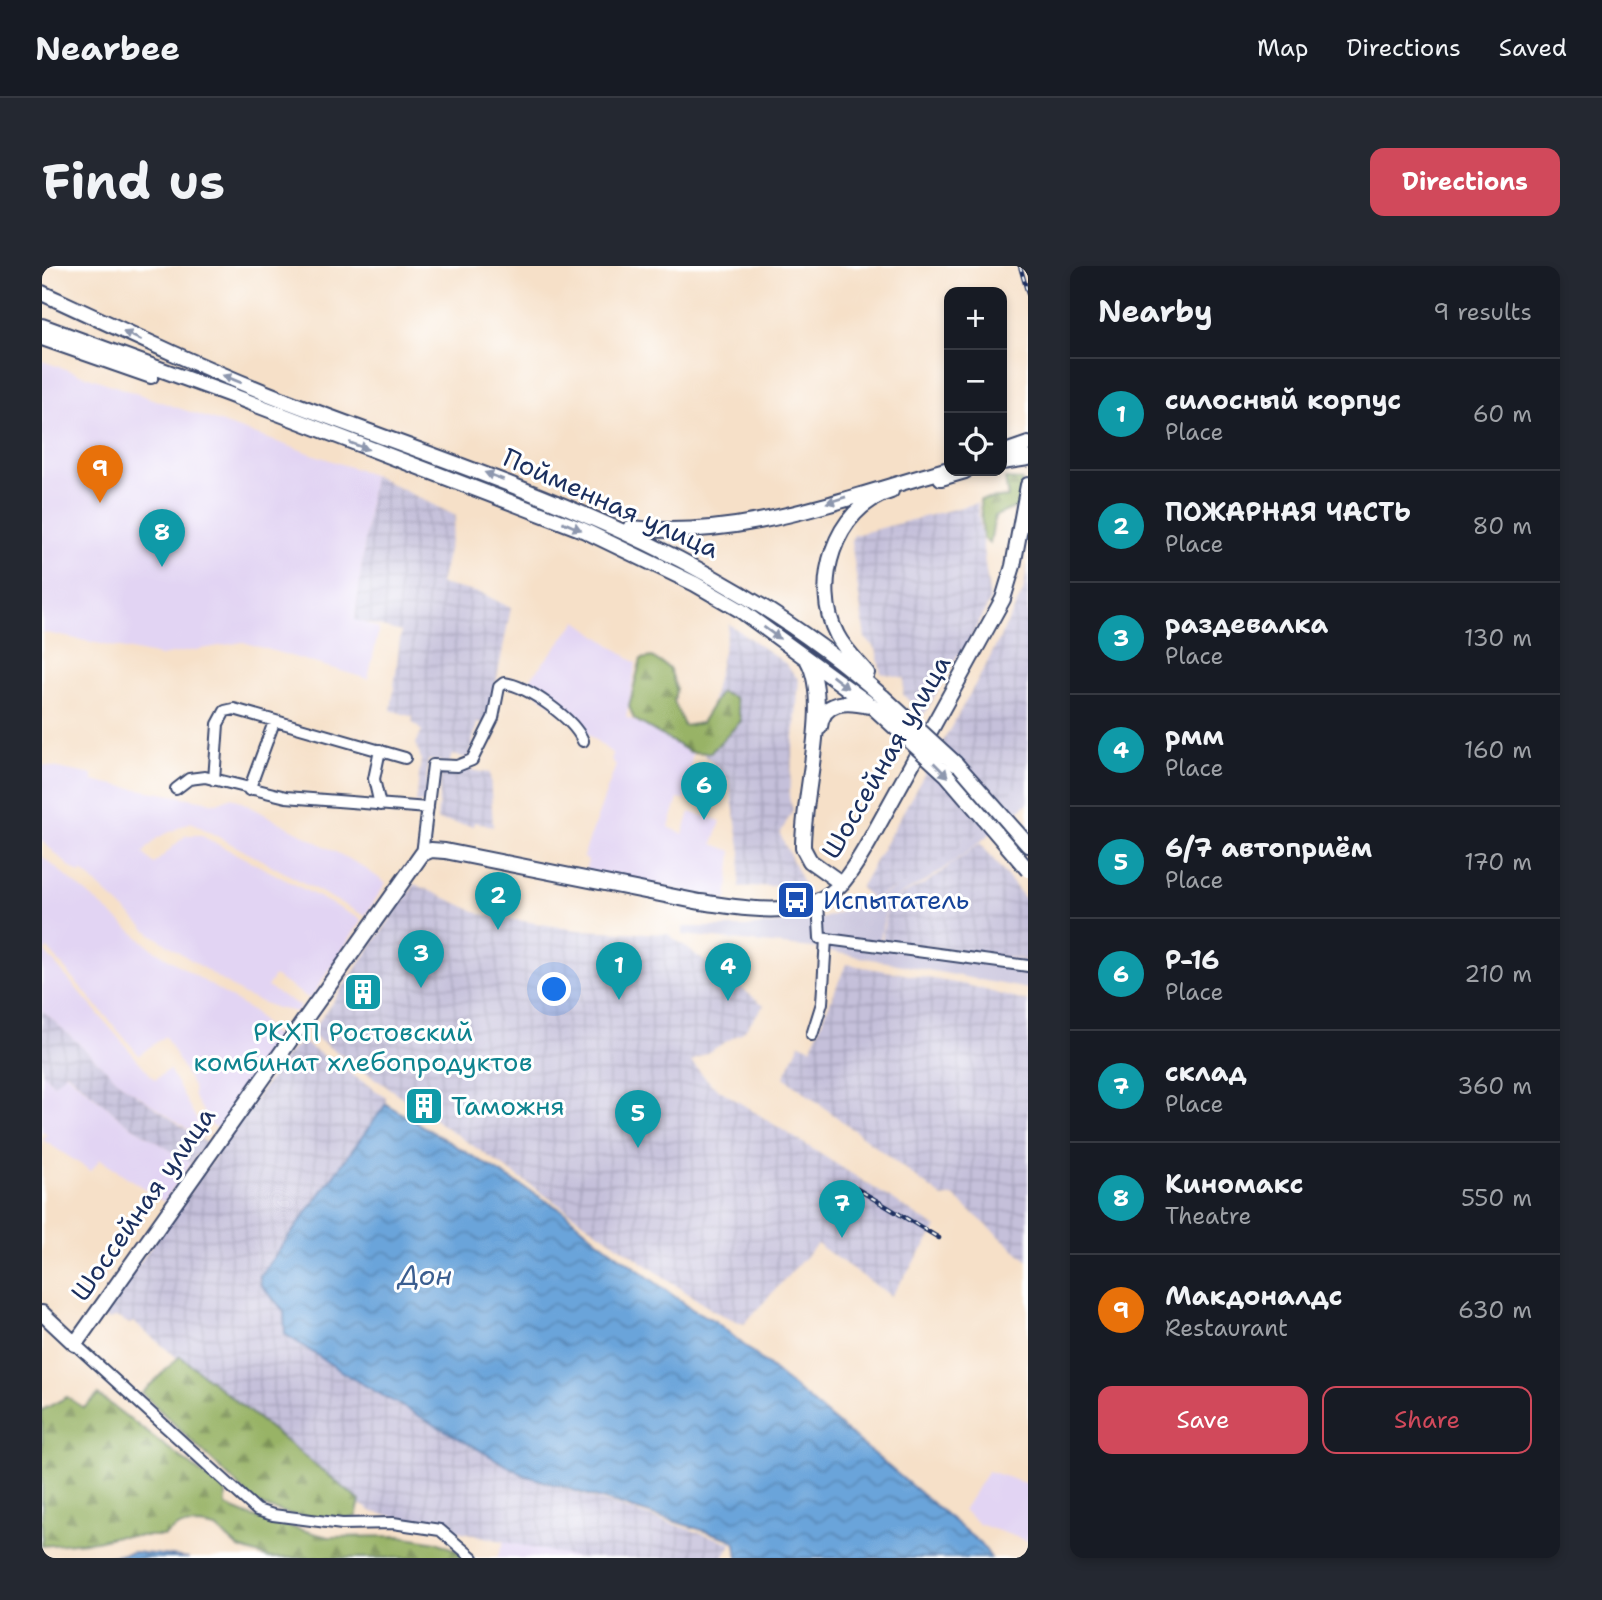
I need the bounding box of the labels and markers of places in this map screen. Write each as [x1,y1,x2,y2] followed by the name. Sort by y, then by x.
[77,445,123,503] pin: 9
[139,509,185,567] pin: 8
[681,762,727,820] pin: 6
[475,872,521,930] pin: 2
[775,879,817,921] bus stop icon: Испытатель
[823,882,969,917] place label: Испытатель
[398,930,444,988] pin: 3
[596,942,642,1000] pin: 1
[705,943,751,1001] pin: 4
[342,971,384,1013] building icon: РКХП Ростовский комбинат хлебопродуктов
[194,1014,532,1079] place label: РКХП Ростовский комбинат хлебопродуктов
[403,1085,445,1127] building icon: Таможня
[451,1088,565,1123] place label: Таможня
[615,1090,661,1148] pin: 5
[819,1180,865,1238] pin: 7

